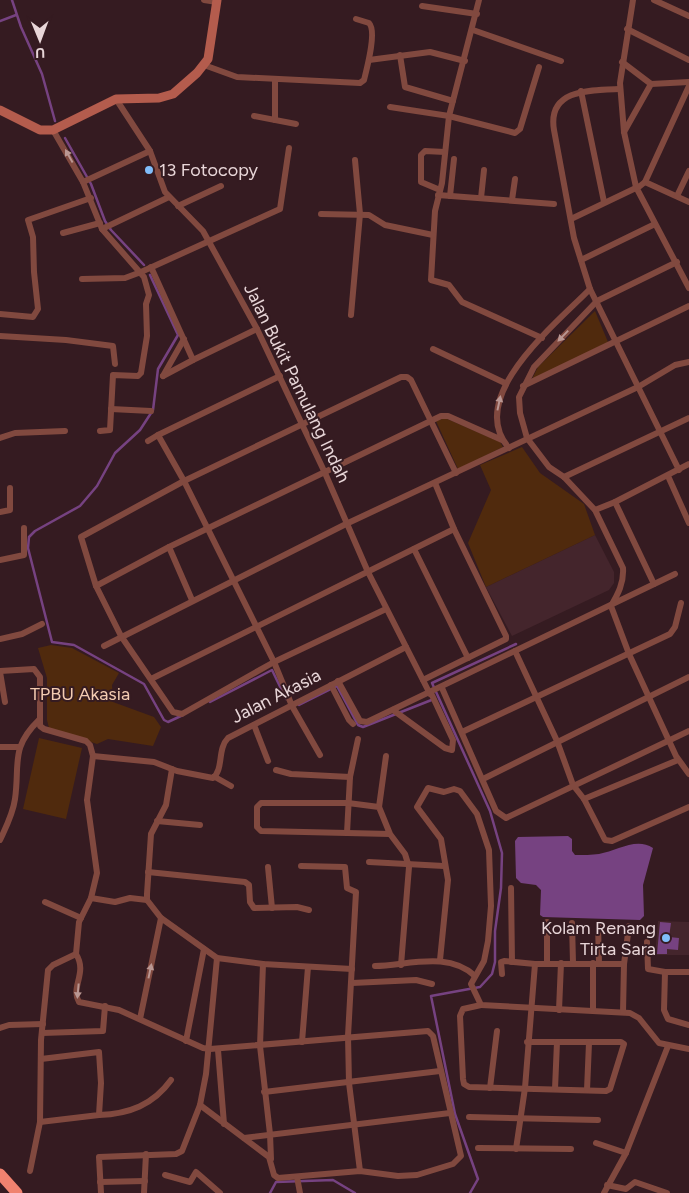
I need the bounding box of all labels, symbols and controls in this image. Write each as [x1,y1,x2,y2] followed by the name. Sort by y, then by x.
[15,15,65,65] north arrow
[35,44,45,61] text: U
[64,150,73,163] one-way arrow
[159,159,259,181] place label: 13 Fotocopy
[143,164,155,176] marker: 13 Fotocopy
[239,280,355,486] street label: Jalan Bukit Pamulang Indah
[557,330,569,342] one-way arrow
[496,394,504,410] one-way arrow
[227,664,325,728] street label: Jalan Akasia
[30,683,130,705] park label: TPBU Akasia
[541,917,656,960] place label: Kolam Renang Tirta Sara
[660,932,672,944] marker: Kolam Renang Tirta Sara
[146,963,154,978] one-way arrow
[73,983,81,999] one-way arrow

